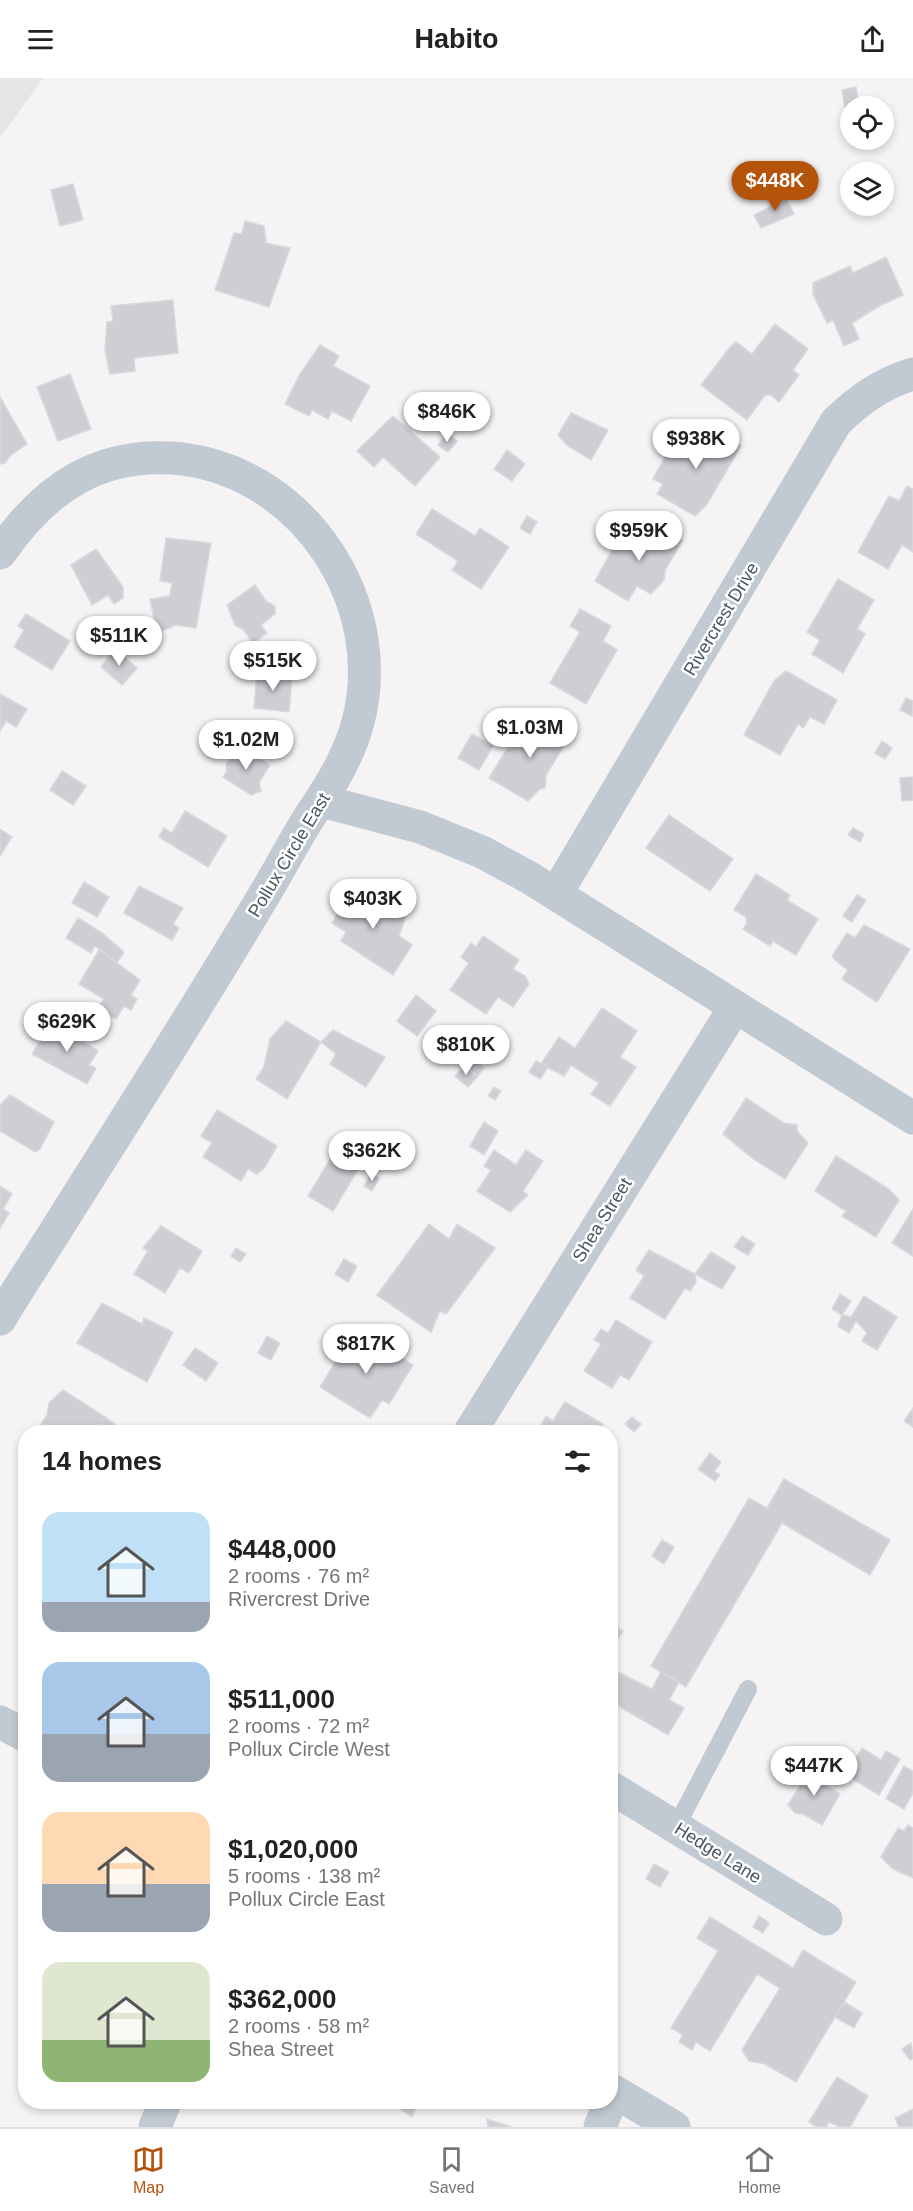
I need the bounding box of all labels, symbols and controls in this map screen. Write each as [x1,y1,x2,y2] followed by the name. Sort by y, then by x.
[24,23,57,56] icon: menu
[856,23,889,56] icon: share
[415,24,499,54] text: Habito
[840,96,894,216] map controls
[840,96,894,150] button: locate
[733,161,817,212] pin: $448K
[840,162,894,216] button: layers
[746,169,804,191] text: $448K
[405,392,489,443] pin: $846K
[418,400,476,422] text: $846K
[654,419,738,470] pin: $938K
[667,427,725,449] text: $938K
[597,511,681,562] pin: $959K
[610,519,668,541] text: $959K
[679,559,763,679] street label: Rivercrest Drive
[77,616,161,667] pin: $511K
[90,624,148,646] text: $511K
[231,641,315,692] pin: $515K
[244,649,302,671] text: $515K
[481,708,579,759] pin: $1.03M
[497,716,563,738] text: $1.03M
[197,720,295,771] pin: $1.02M
[213,728,279,750] text: $1.02M
[244,789,334,921] street label: Pollux Circle East
[331,879,415,930] pin: $403K
[344,887,402,909] text: $403K
[25,1002,109,1053] pin: $629K
[38,1010,96,1032] text: $629K
[424,1025,508,1076] pin: $810K
[437,1033,495,1055] text: $810K
[330,1131,414,1182] pin: $362K
[343,1139,401,1161] text: $362K
[568,1174,636,1266] street label: Shea Street
[324,1324,408,1375] pin: $817K
[337,1332,395,1354] text: $817K
[561,1445,594,1478] icon: filters
[42,1446,162,1476] text: 14 homes
[228,1534,336,1564] text: $448,000
[90,1536,162,1608] icon: home
[228,1565,369,1587] text: 2 rooms · 76 m²
[228,1588,370,1610] text: Rivercrest Drive
[228,1684,335,1714] text: $511,000
[90,1686,162,1758] icon: home
[228,1715,369,1737] text: 2 rooms · 72 m²
[228,1738,390,1760] text: Pollux Circle West
[772,1746,856,1797] pin: $447K
[785,1754,843,1776] text: $447K
[671,1819,765,1887] street label: Hedge Lane
[228,1834,358,1864] text: $1,020,000
[90,1836,162,1908] icon: home
[228,1865,380,1887] text: 5 rooms · 138 m²
[228,1888,385,1910] text: Pollux Circle East
[228,1984,336,2014] text: $362,000
[90,1986,162,2058] icon: home
[228,2015,369,2037] text: 2 rooms · 58 m²
[228,2038,334,2060] text: Shea Street
[132,2143,165,2197] tab: Map
[429,2143,474,2197] tab: Saved
[738,2143,781,2197] tab: Home

